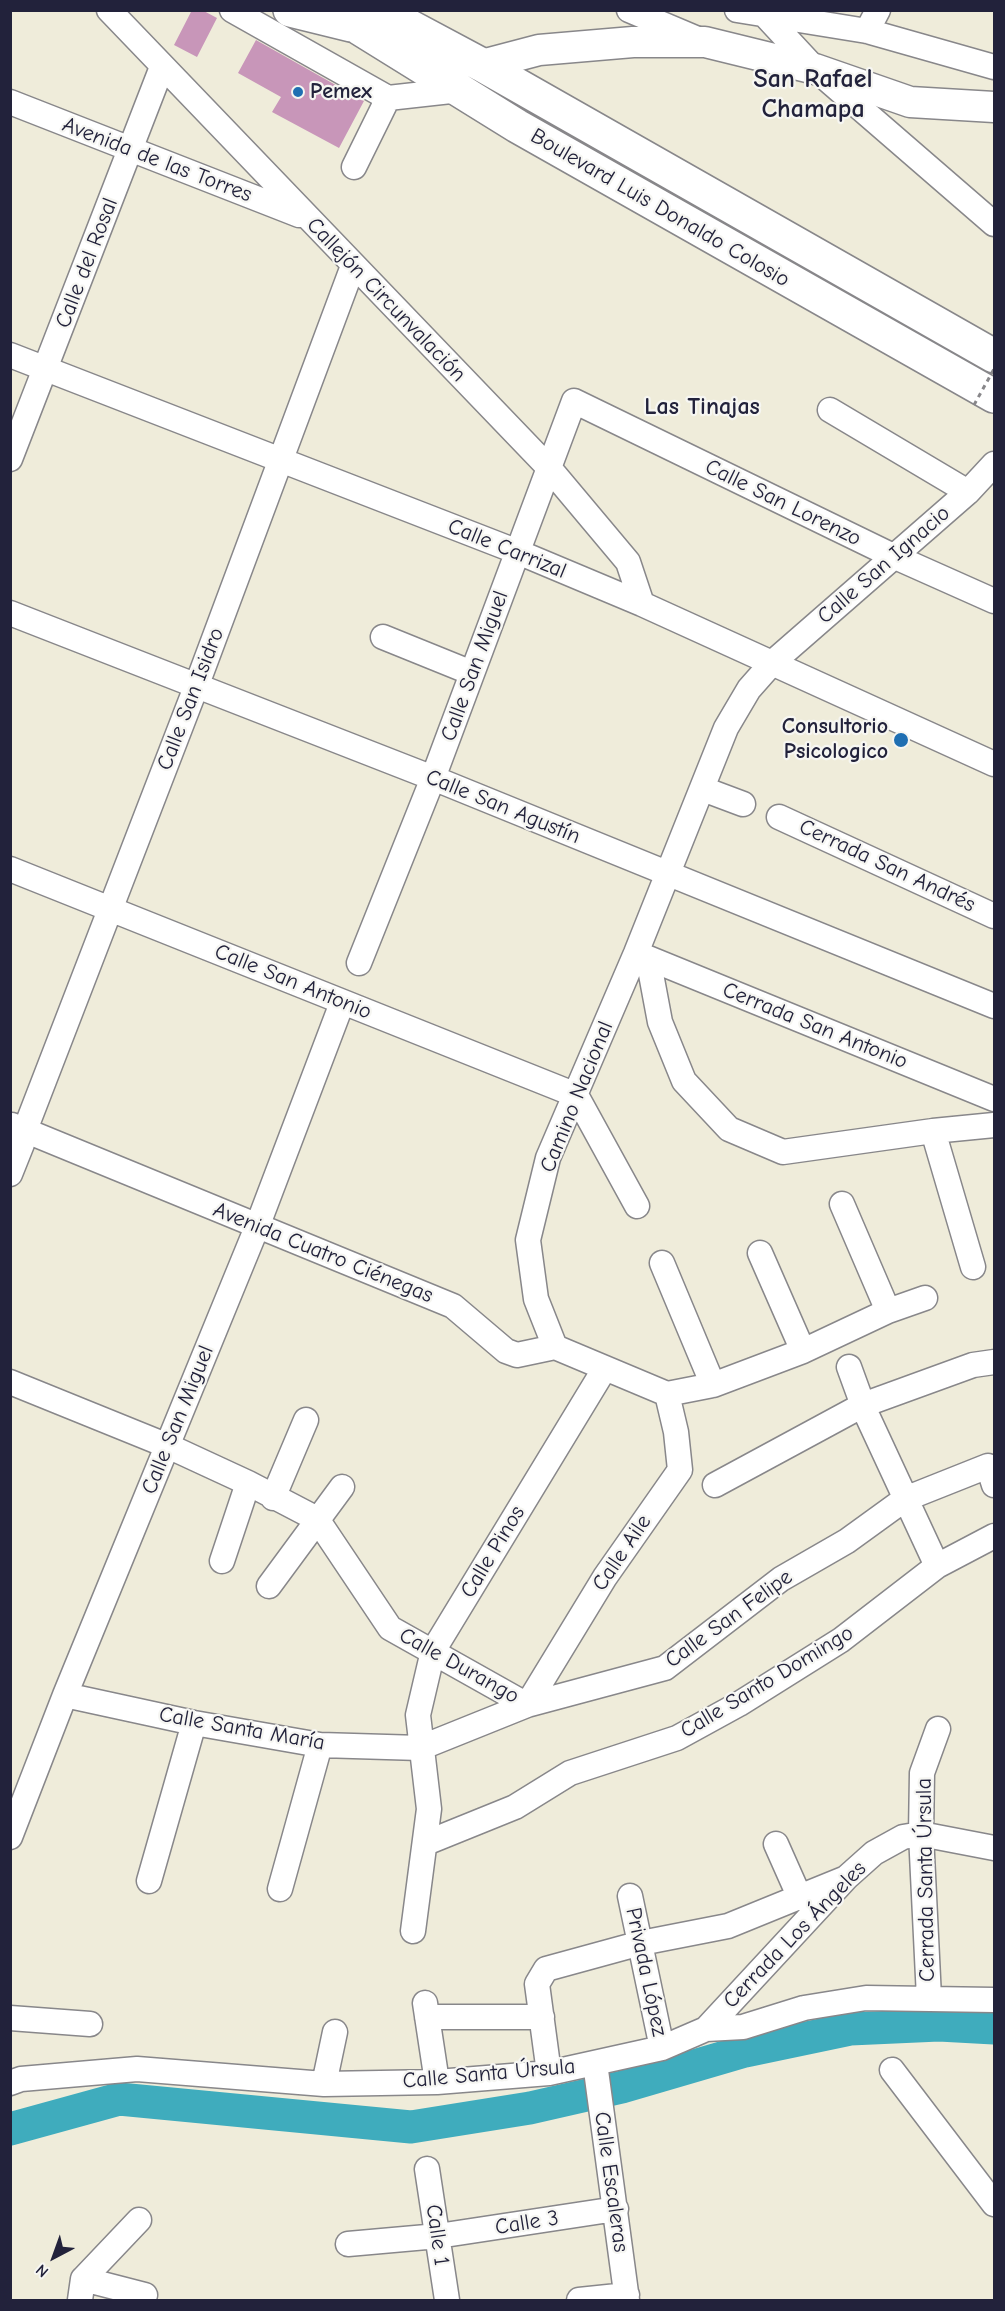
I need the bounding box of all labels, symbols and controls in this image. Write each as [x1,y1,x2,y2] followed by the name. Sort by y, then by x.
[753,64,873,125] district label: San Rafael Chamapa
[310,79,372,105] place label: Pemex
[291,85,305,99] marker: Pemex
[58,112,256,208] street label: Avenida de las Torres
[526,123,794,293] street label: Boulevard Luis Donaldo Colosio
[50,194,124,332] street label: Calle del Rosal
[301,212,471,388] street label: Callejón Circunvalación
[644,393,760,421] district label: Las Tinajas
[701,454,865,552] street label: Calle San Lorenzo
[812,500,956,630] street label: Calle San Ignacio
[444,513,570,585] street label: Calle Carrizal
[436,587,514,745] street label: Calle San Miguel
[152,624,230,774] street label: Calle San Isidro
[782,714,888,766] place label: Consultorio Psicologico
[892,731,910,749] marker: Consultorio Psicologico
[422,764,584,850] street label: Calle San Agustín
[795,814,979,918] street label: Cerrada San Andrés
[211,938,375,1026] street label: Calle San Antonio
[719,977,911,1075] street label: Cerrada San Antonio
[535,1018,619,1176] street label: Camino Nacional
[209,1197,437,1309] street label: Avenida Cuatro Ciénegas
[136,1342,220,1498] street label: Calle San Miguel
[455,1501,531,1603] street label: Calle Pinos
[587,1510,657,1596] street label: Calle Aile
[660,1564,798,1674] street label: Calle San Felipe
[676,1620,858,1744] street label: Calle Santo Domingo
[394,1622,524,1710] street label: Calle Durango
[157,1701,327,1757] street label: Calle Santa María
[911,1778,941,1982] street label: Cerrada Santa Úrsula
[718,1856,872,2014] street label: Cerrada Los Ángeles
[619,1905,673,2039] street label: Privada López
[401,2053,577,2095] street label: Calle Santa Úrsula
[588,2110,634,2254] street label: Calle Escaleras
[420,2203,454,2267] street label: Calle 1
[493,2205,561,2241] street label: Calle 3
[24,2227,84,2287] north arrow
[32,2260,52,2281] text: N

